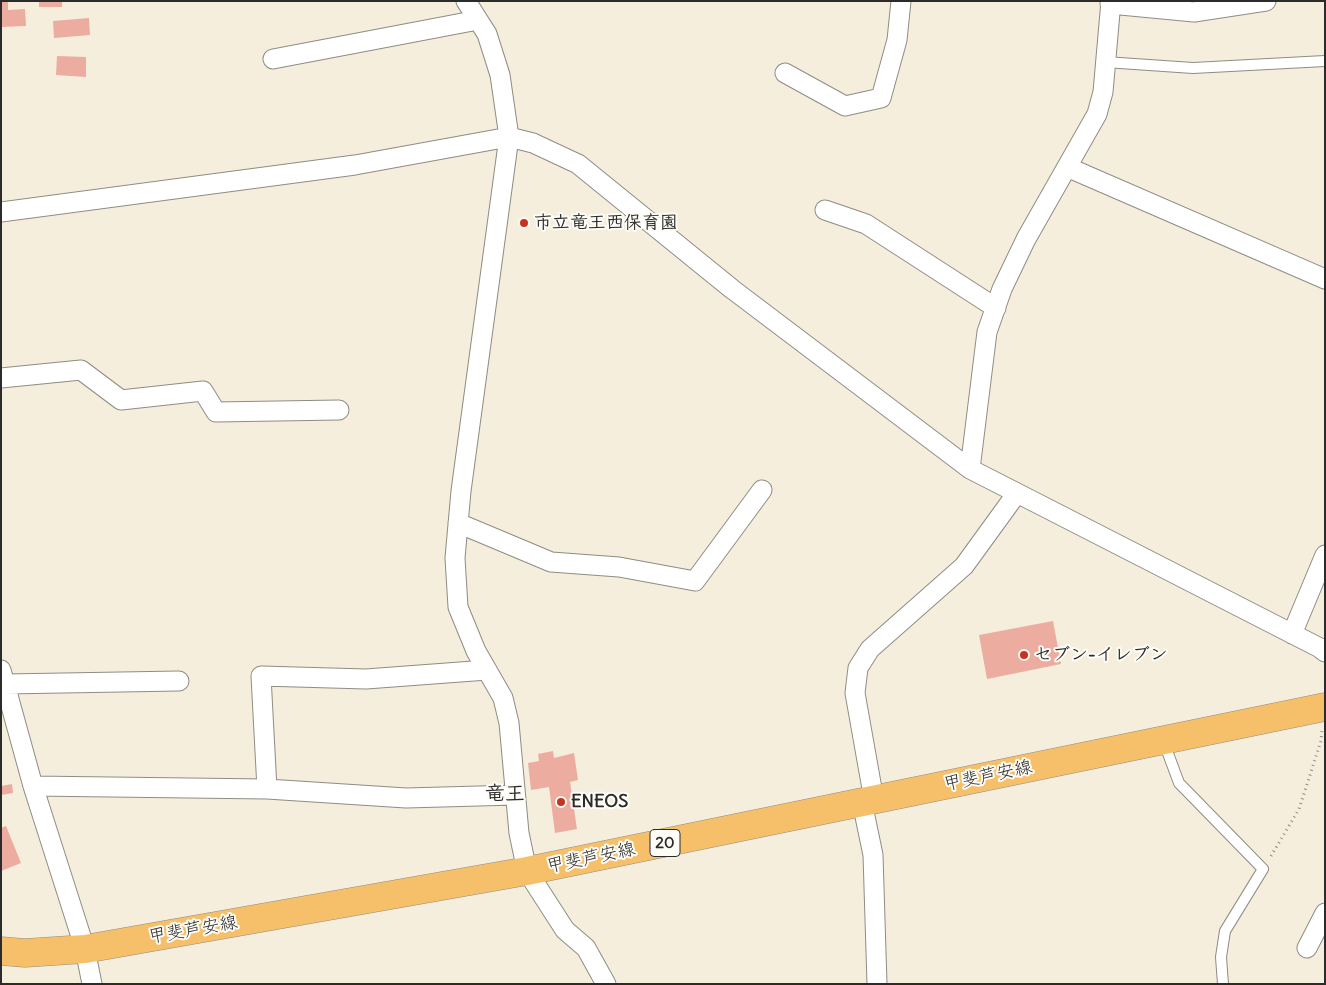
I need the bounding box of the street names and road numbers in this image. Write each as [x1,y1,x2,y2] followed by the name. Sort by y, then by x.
[942,756,1034,796] street label: 甲斐芦安線
[650,830,680,856] road number: 20
[545,838,637,878] street label: 甲斐芦安線
[147,912,239,948] street label: 甲斐芦安線

